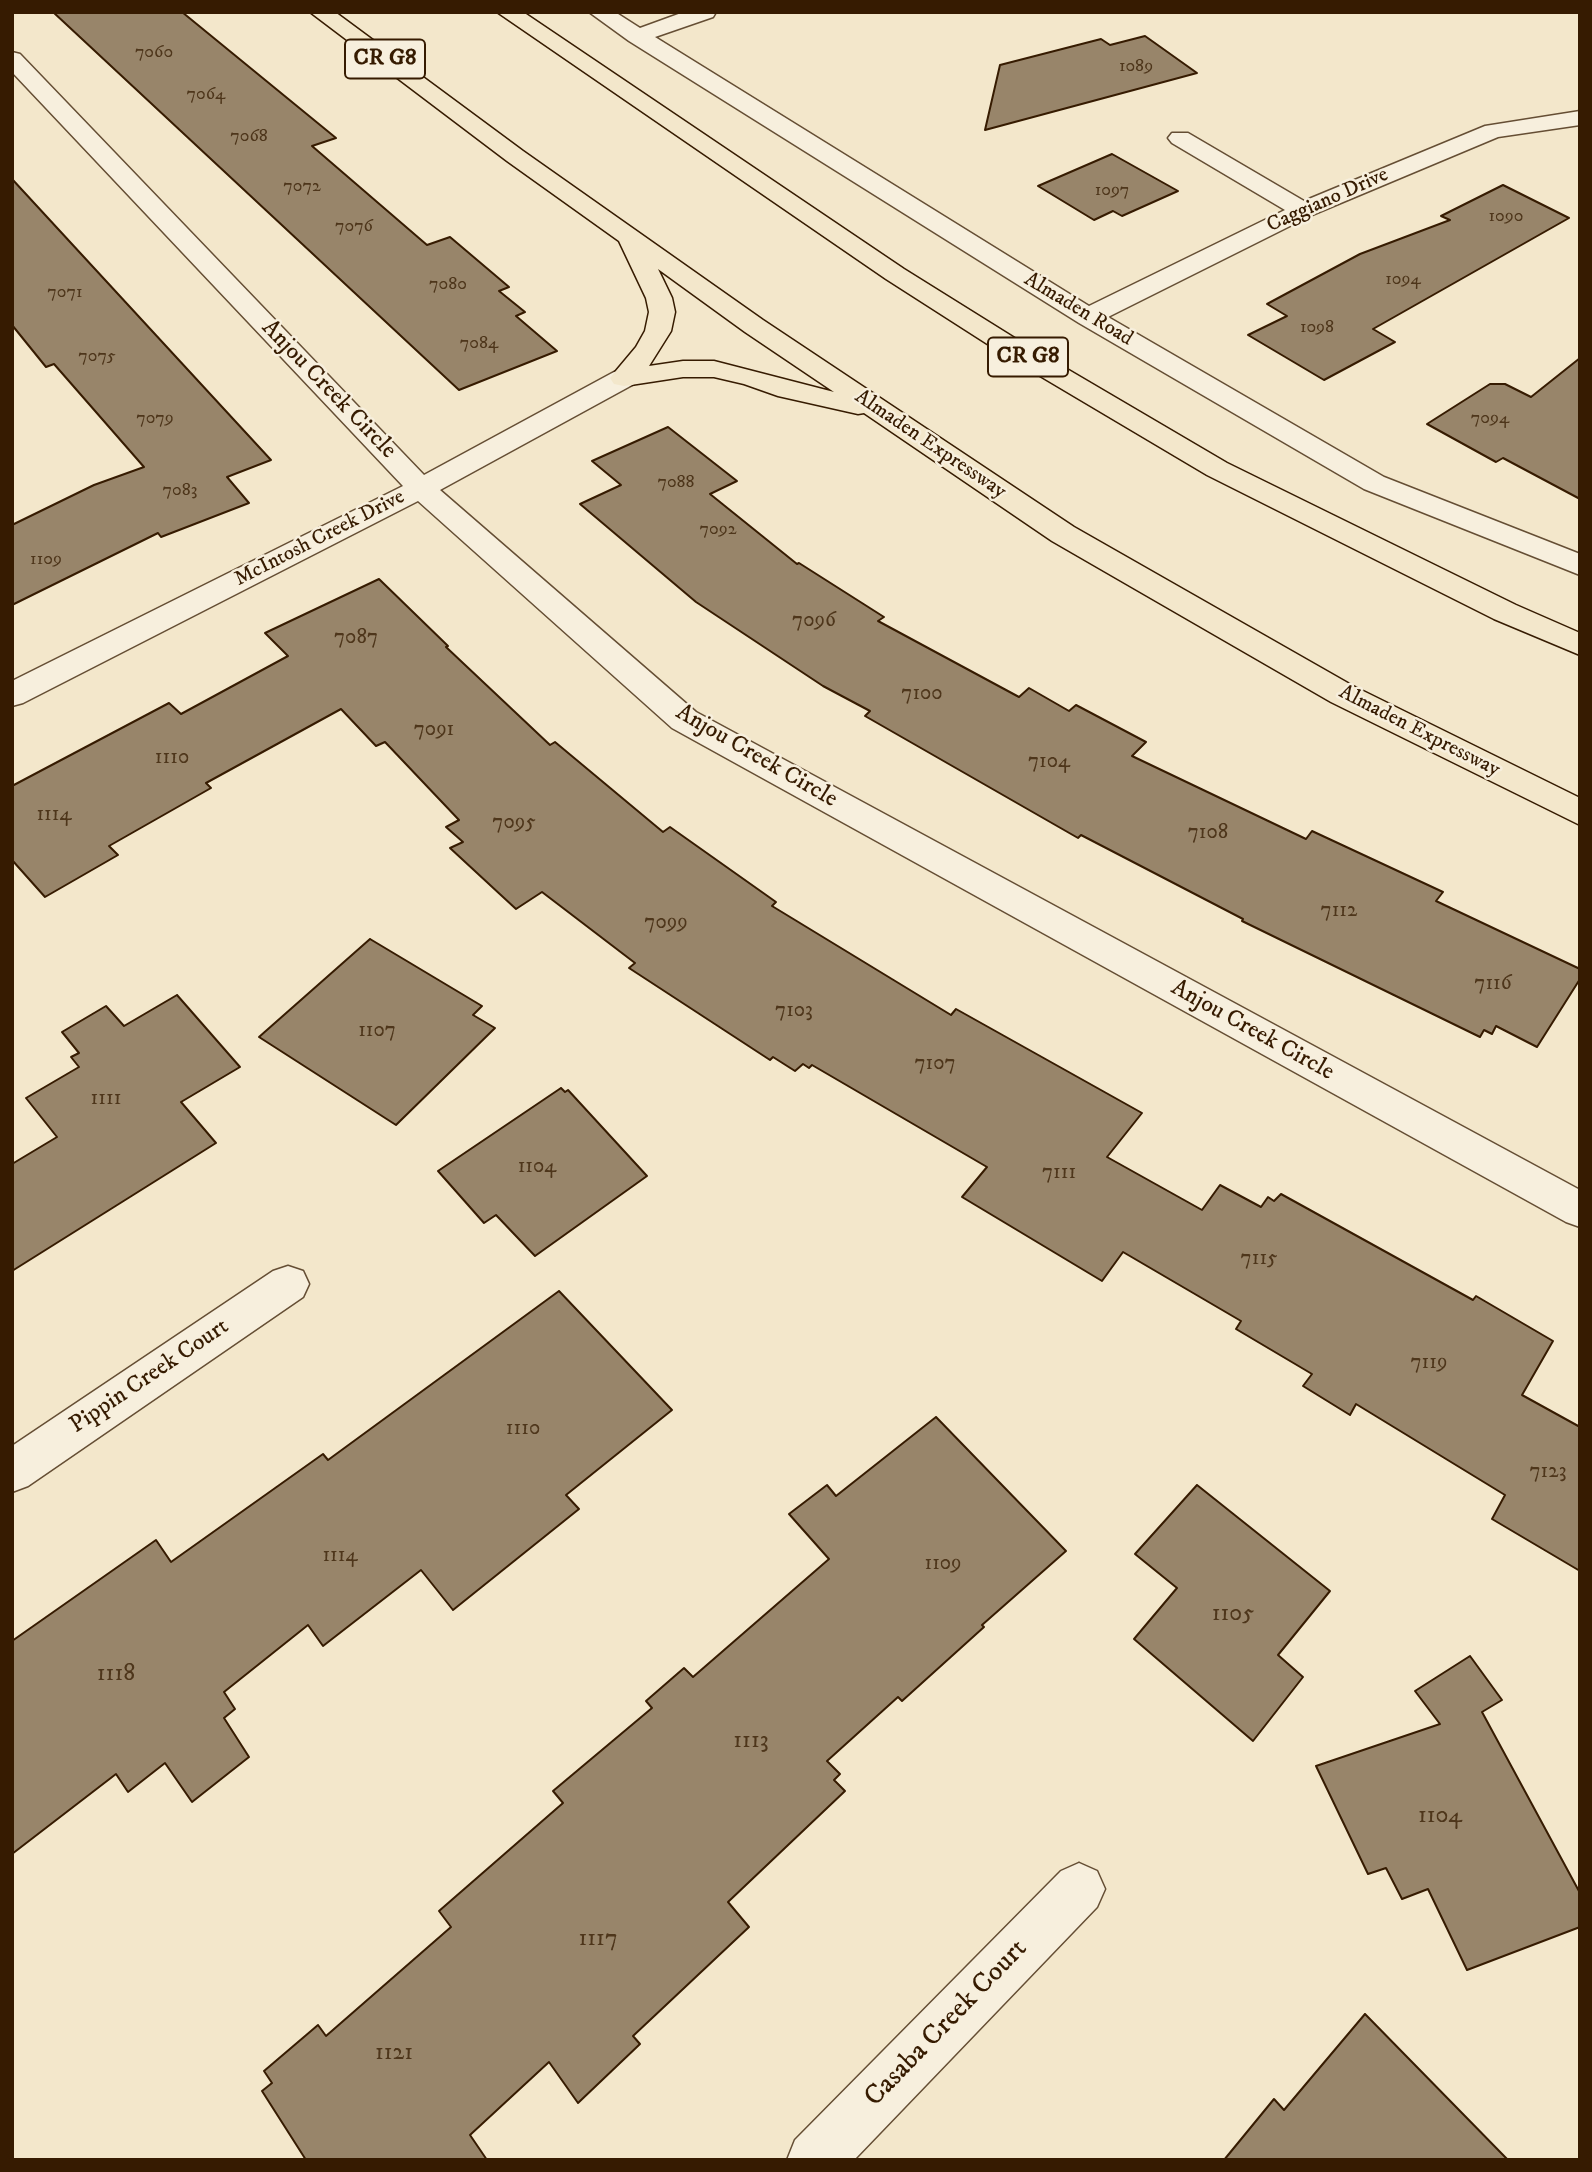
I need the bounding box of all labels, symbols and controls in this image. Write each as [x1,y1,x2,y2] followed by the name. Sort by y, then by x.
[345,40,425,78] road number: CR G8
[135,42,173,64] house number: 7060
[1119,56,1153,78] house number: 1089
[187,84,225,106] house number: 7064
[230,126,268,148] house number: 7068
[1263,163,1393,239] street label: Caggiano Drive
[283,176,321,198] house number: 7072
[1095,180,1129,202] house number: 1097
[1489,206,1523,228] house number: 1090
[335,216,373,238] house number: 7076
[1019,268,1137,352] street label: Almaden Road
[1385,269,1421,291] house number: 1094
[429,274,467,296] house number: 7080
[47,282,83,304] house number: 7071
[254,315,402,465] street label: Anjou Creek Circle
[1300,317,1334,339] house number: 1098
[460,333,498,355] house number: 7084
[988,338,1068,376] road number: CR G8
[78,346,116,368] house number: 7075
[849,385,1011,505] street label: Almaden Expressway
[136,408,174,430] house number: 7079
[1471,408,1509,430] house number: 7094
[657,472,695,494] house number: 7088
[163,480,197,502] house number: 7083
[231,485,409,593] street label: McIntosh Creek Drive
[700,519,736,541] house number: 7092
[30,549,62,571] house number: 1109
[792,609,836,635] house number: 7096
[334,626,378,652] house number: 7087
[1334,681,1504,783] street label: Almaden Expressway
[901,682,943,708] house number: 7100
[670,699,842,815] street label: Anjou Creek Circle
[414,718,454,744] house number: 7091
[155,746,189,772] house number: 1110
[1028,750,1070,776] house number: 7104
[36,803,72,829] house number: 1114
[492,811,536,837] house number: 7095
[1188,821,1228,847] house number: 7108
[1321,899,1357,925] house number: 7112
[644,911,688,937] house number: 7099
[1474,972,1512,998] house number: 7116
[1165,974,1339,1088] street label: Anjou Creek Circle
[775,999,813,1025] house number: 7103
[358,1019,396,1045] house number: 1107
[914,1052,956,1078] house number: 7107
[91,1087,121,1113] house number: 1111
[518,1155,556,1181] house number: 1104
[1042,1161,1076,1187] house number: 7111
[1241,1247,1277,1273] house number: 7115
[65,1313,235,1441] street label: Pippin Creek Court
[1411,1351,1447,1377] house number: 7119
[506,1417,540,1443] house number: 1110
[1530,1460,1566,1486] house number: 7123
[322,1544,358,1570] house number: 1114
[924,1552,962,1578] house number: 1109
[1212,1601,1254,1629] house number: 1105
[97,1661,135,1689] house number: 1118
[733,1728,769,1756] house number: 1113
[1418,1803,1462,1831] house number: 1104
[578,1926,618,1954] house number: 1117
[859,1933,1035,2115] street label: Casaba Creek Court
[375,2040,413,2068] house number: 1121

